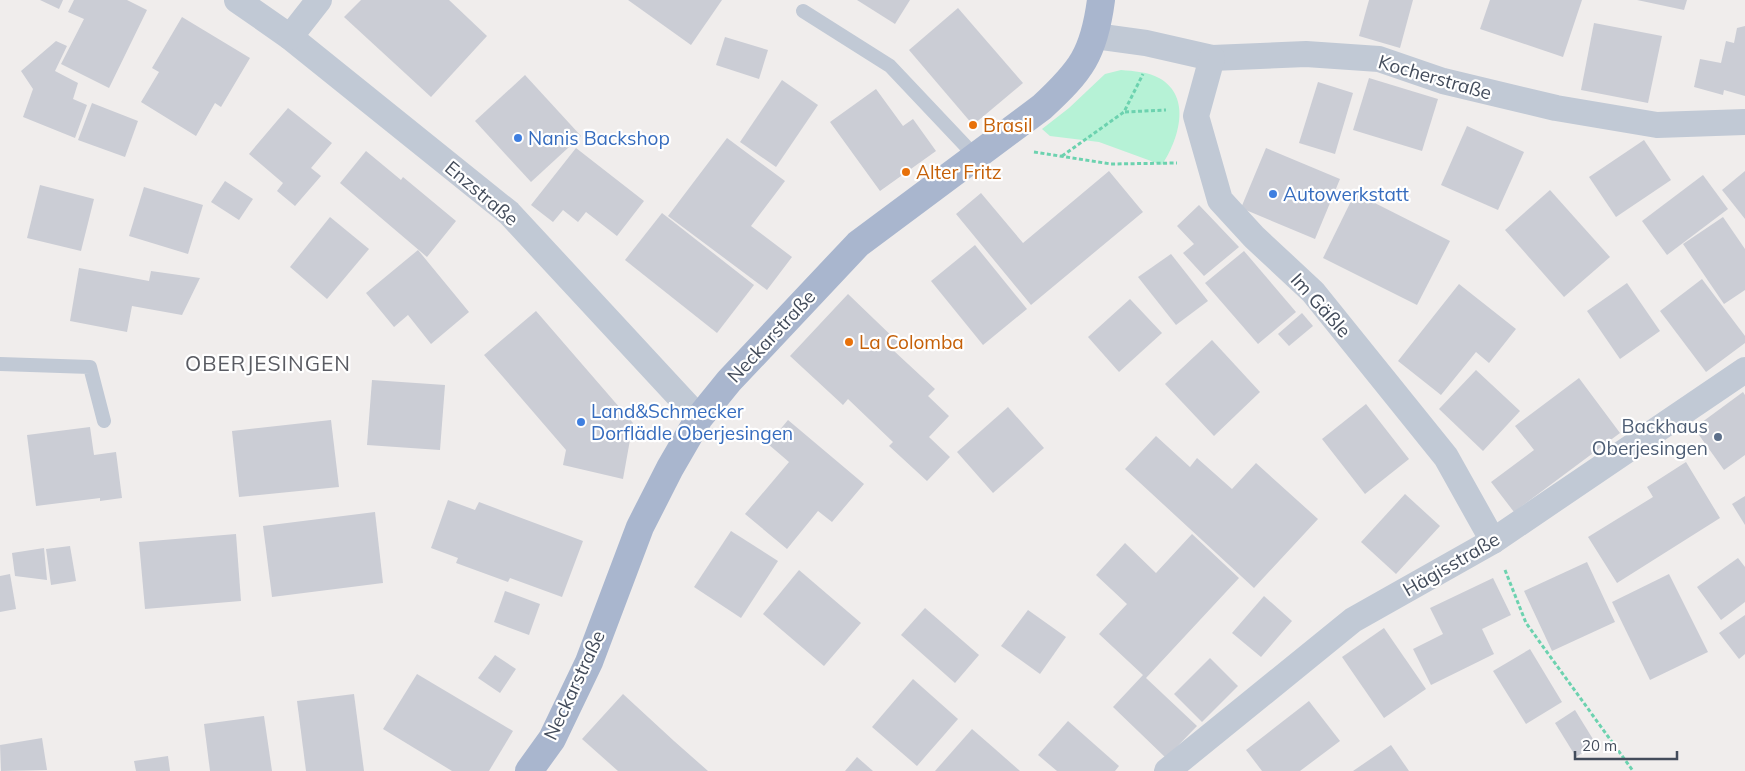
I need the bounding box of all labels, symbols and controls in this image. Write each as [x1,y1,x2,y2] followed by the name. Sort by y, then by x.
[1375,49,1495,105] street label: Kocherstraße
[983,113,1033,137] place label: Brasil
[967,119,979,131] marker: Brasil
[528,126,670,150] place label: Nanis Backshop
[512,132,524,144] marker: Nanis Backshop
[440,155,524,231] street label: Enzstraße
[916,160,1002,184] place label: Alter Fritz
[900,166,912,178] marker: Alter Fritz
[1283,182,1409,206] place label: Autowerkstatt
[1267,188,1279,200] marker: Autowerkstatt
[1286,268,1356,342] street label: Im Gäßle
[722,285,820,387] street label: Neckarstraße
[859,330,964,354] place label: La Colomba
[843,336,855,348] marker: La Colomba
[185,350,351,376] district label: OBERJESINGEN
[591,399,793,445] place label: Land&Schmecker Dorflädle Oberjesingen
[1592,414,1708,460] place label: Backhaus Oberjesingen
[575,416,587,428] marker: Land&Schmecker Dorflädle Oberjesingen
[1712,431,1724,443] marker: Backhaus Oberjesingen
[1398,527,1504,601] street label: Hägisstraße
[538,626,610,744] street label: Neckarstraße
[1575,728,1678,760] scale bar
[1582,736,1617,755] text: 20 m

